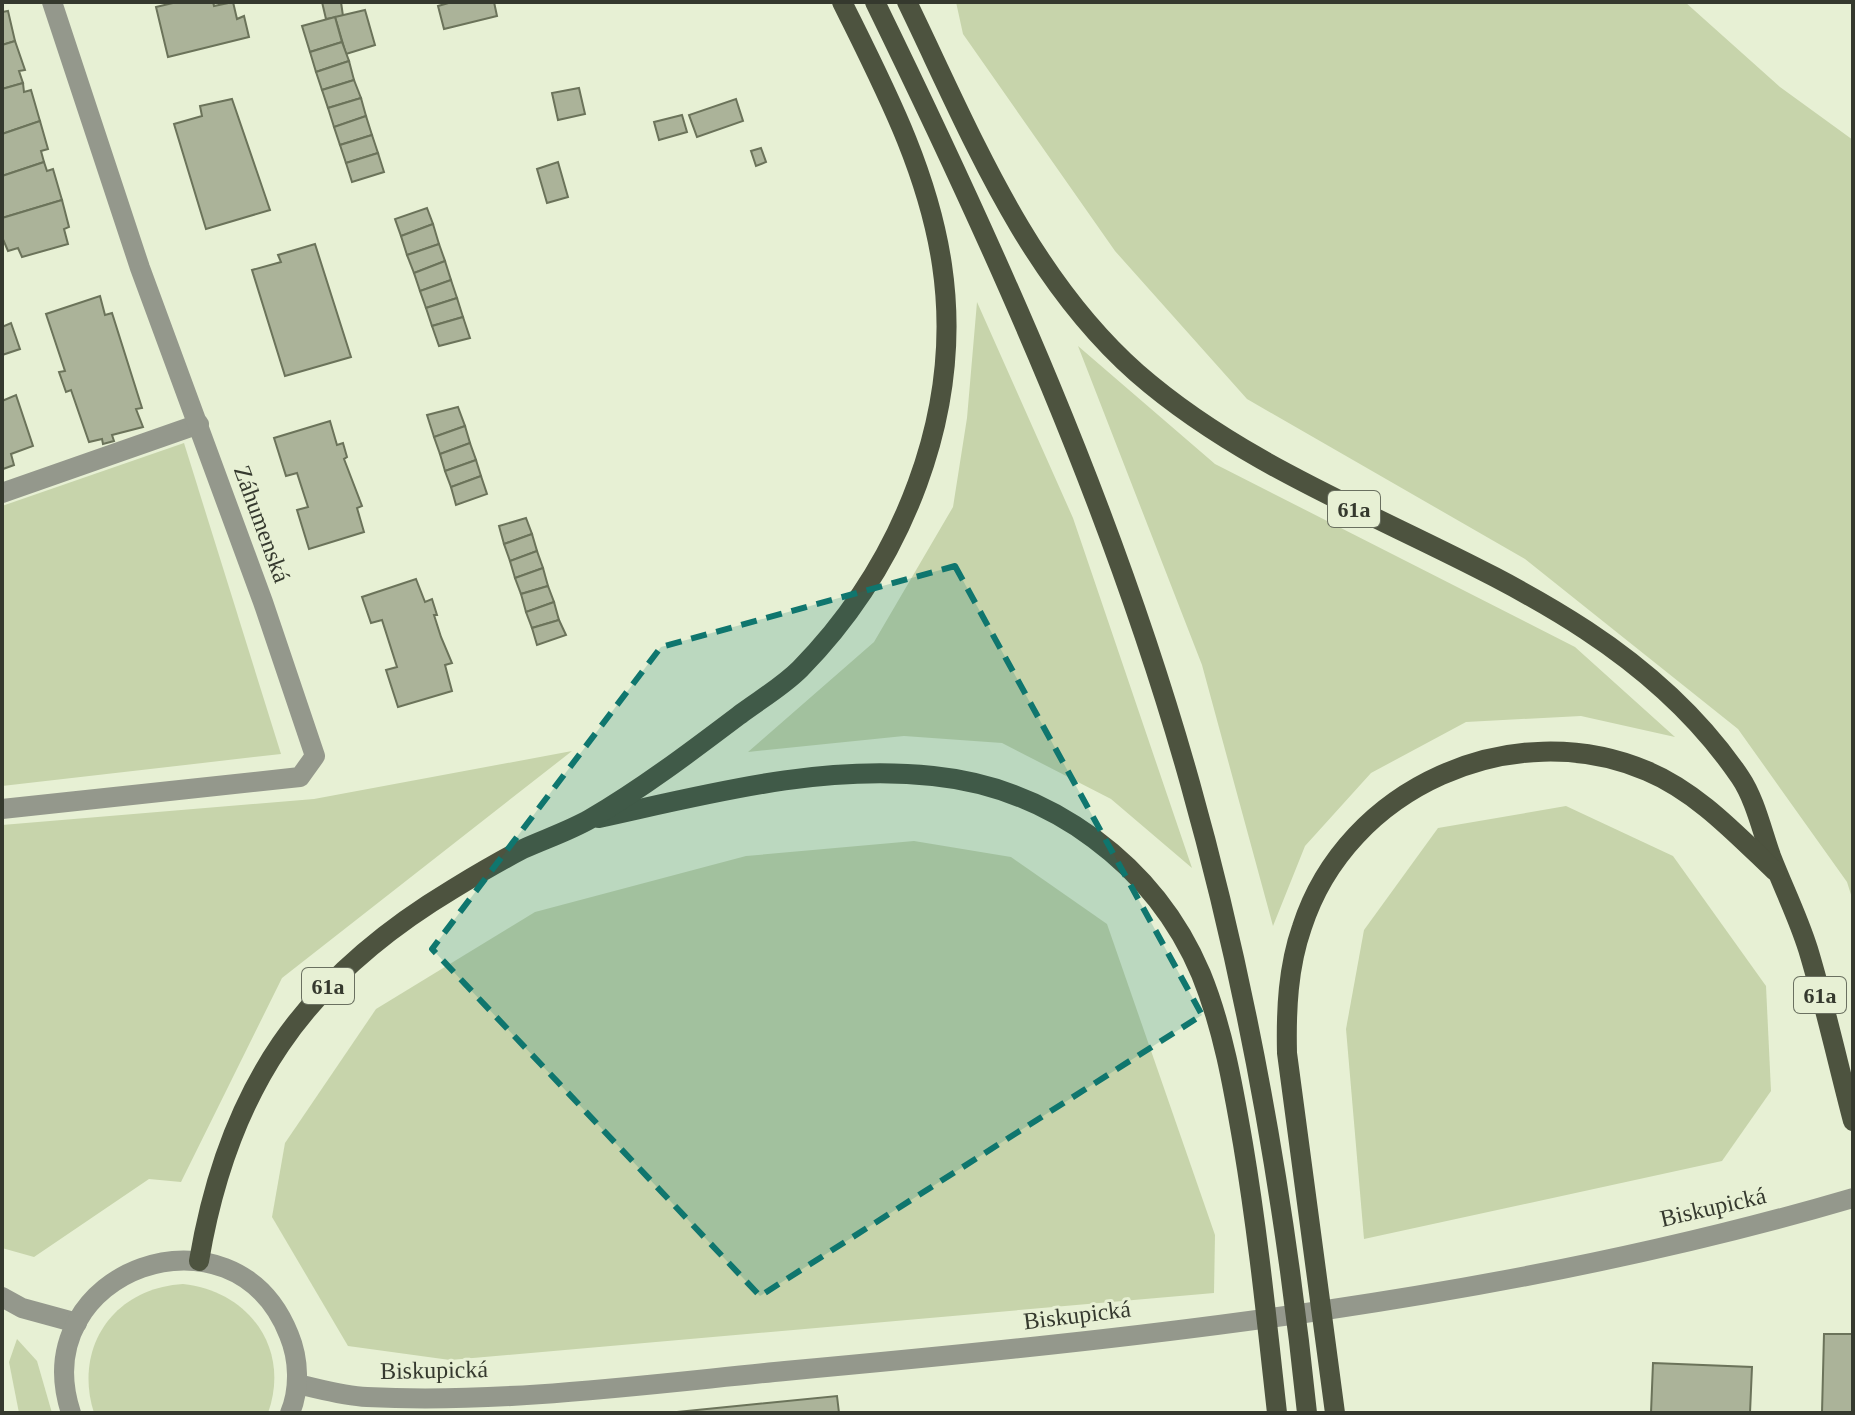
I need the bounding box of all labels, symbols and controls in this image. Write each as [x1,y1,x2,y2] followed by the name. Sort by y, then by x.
[229,462,295,586] street label: Záhumenská
[1328,491,1380,527] road number: 61a
[302,968,354,1004] road number: 61a
[1794,977,1846,1013] road number: 61a
[1657,1182,1769,1232] street label: Biskupická
[1022,1295,1133,1334] street label: Biskupická
[380,1356,489,1384] street label: Biskupická

